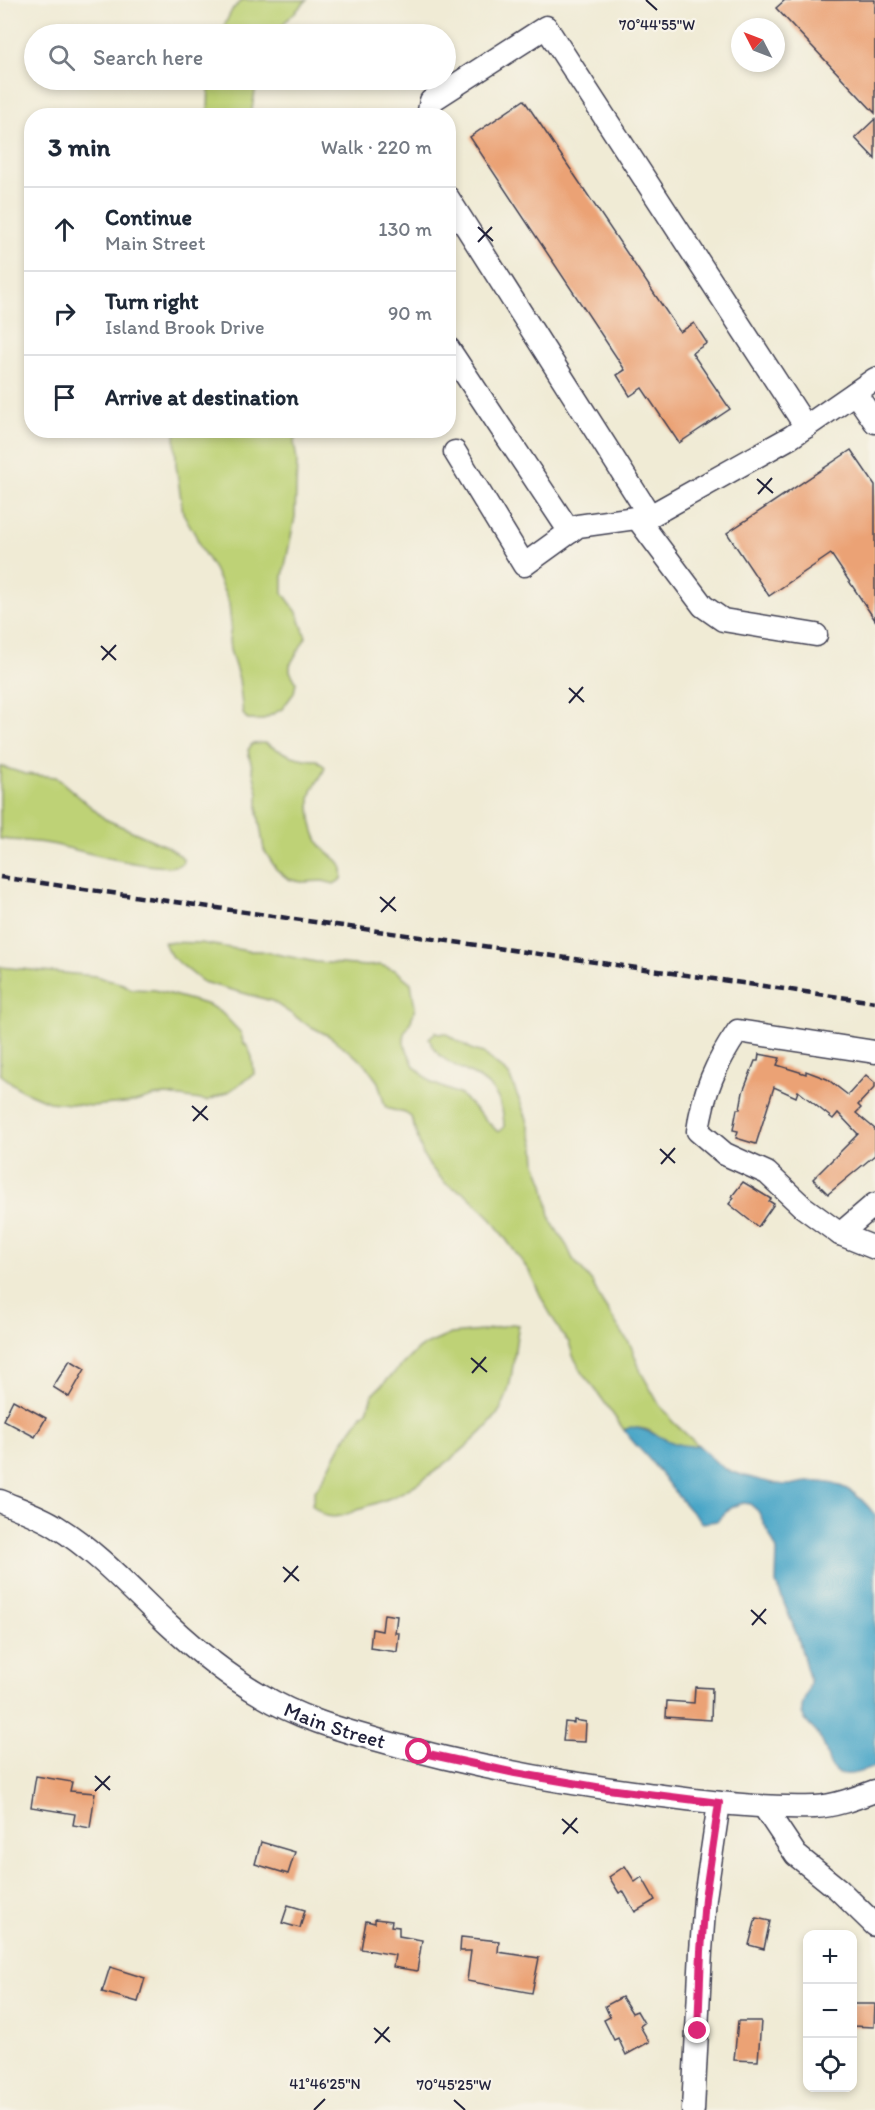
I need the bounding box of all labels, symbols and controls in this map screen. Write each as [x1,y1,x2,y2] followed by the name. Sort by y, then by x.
[619,16,695,34] text: 70°44'55"W
[731,18,785,72] north arrow
[24,24,456,90] search box
[45,41,78,74] icon: search
[93,44,203,71] text: Search here
[48,131,110,163] text: 3 min
[321,135,432,159] text: Walk · 220 m
[105,204,192,231] text: Continue
[48,213,81,246] icon: ahead
[378,217,432,241] text: 130 m
[105,231,205,255] text: Main Street
[105,288,199,315] text: Turn right
[48,297,81,330] icon: right
[388,301,432,325] text: 90 m
[105,315,264,339] text: Island Brook Drive
[48,381,81,414] icon: arrive
[105,384,299,411] text: Arrive at destination
[280,1696,389,1754] street label: Main Street
[405,1738,431,1764] route start
[803,1930,857,2092] map controls
[803,1930,857,1984] button: +
[803,1984,857,2038] button: −
[684,2017,710,2043] route end
[803,2038,857,2092] button: locate
[289,2075,361,2093] text: 41°46'25"N
[417,2076,492,2094] text: 70°45'25"W

